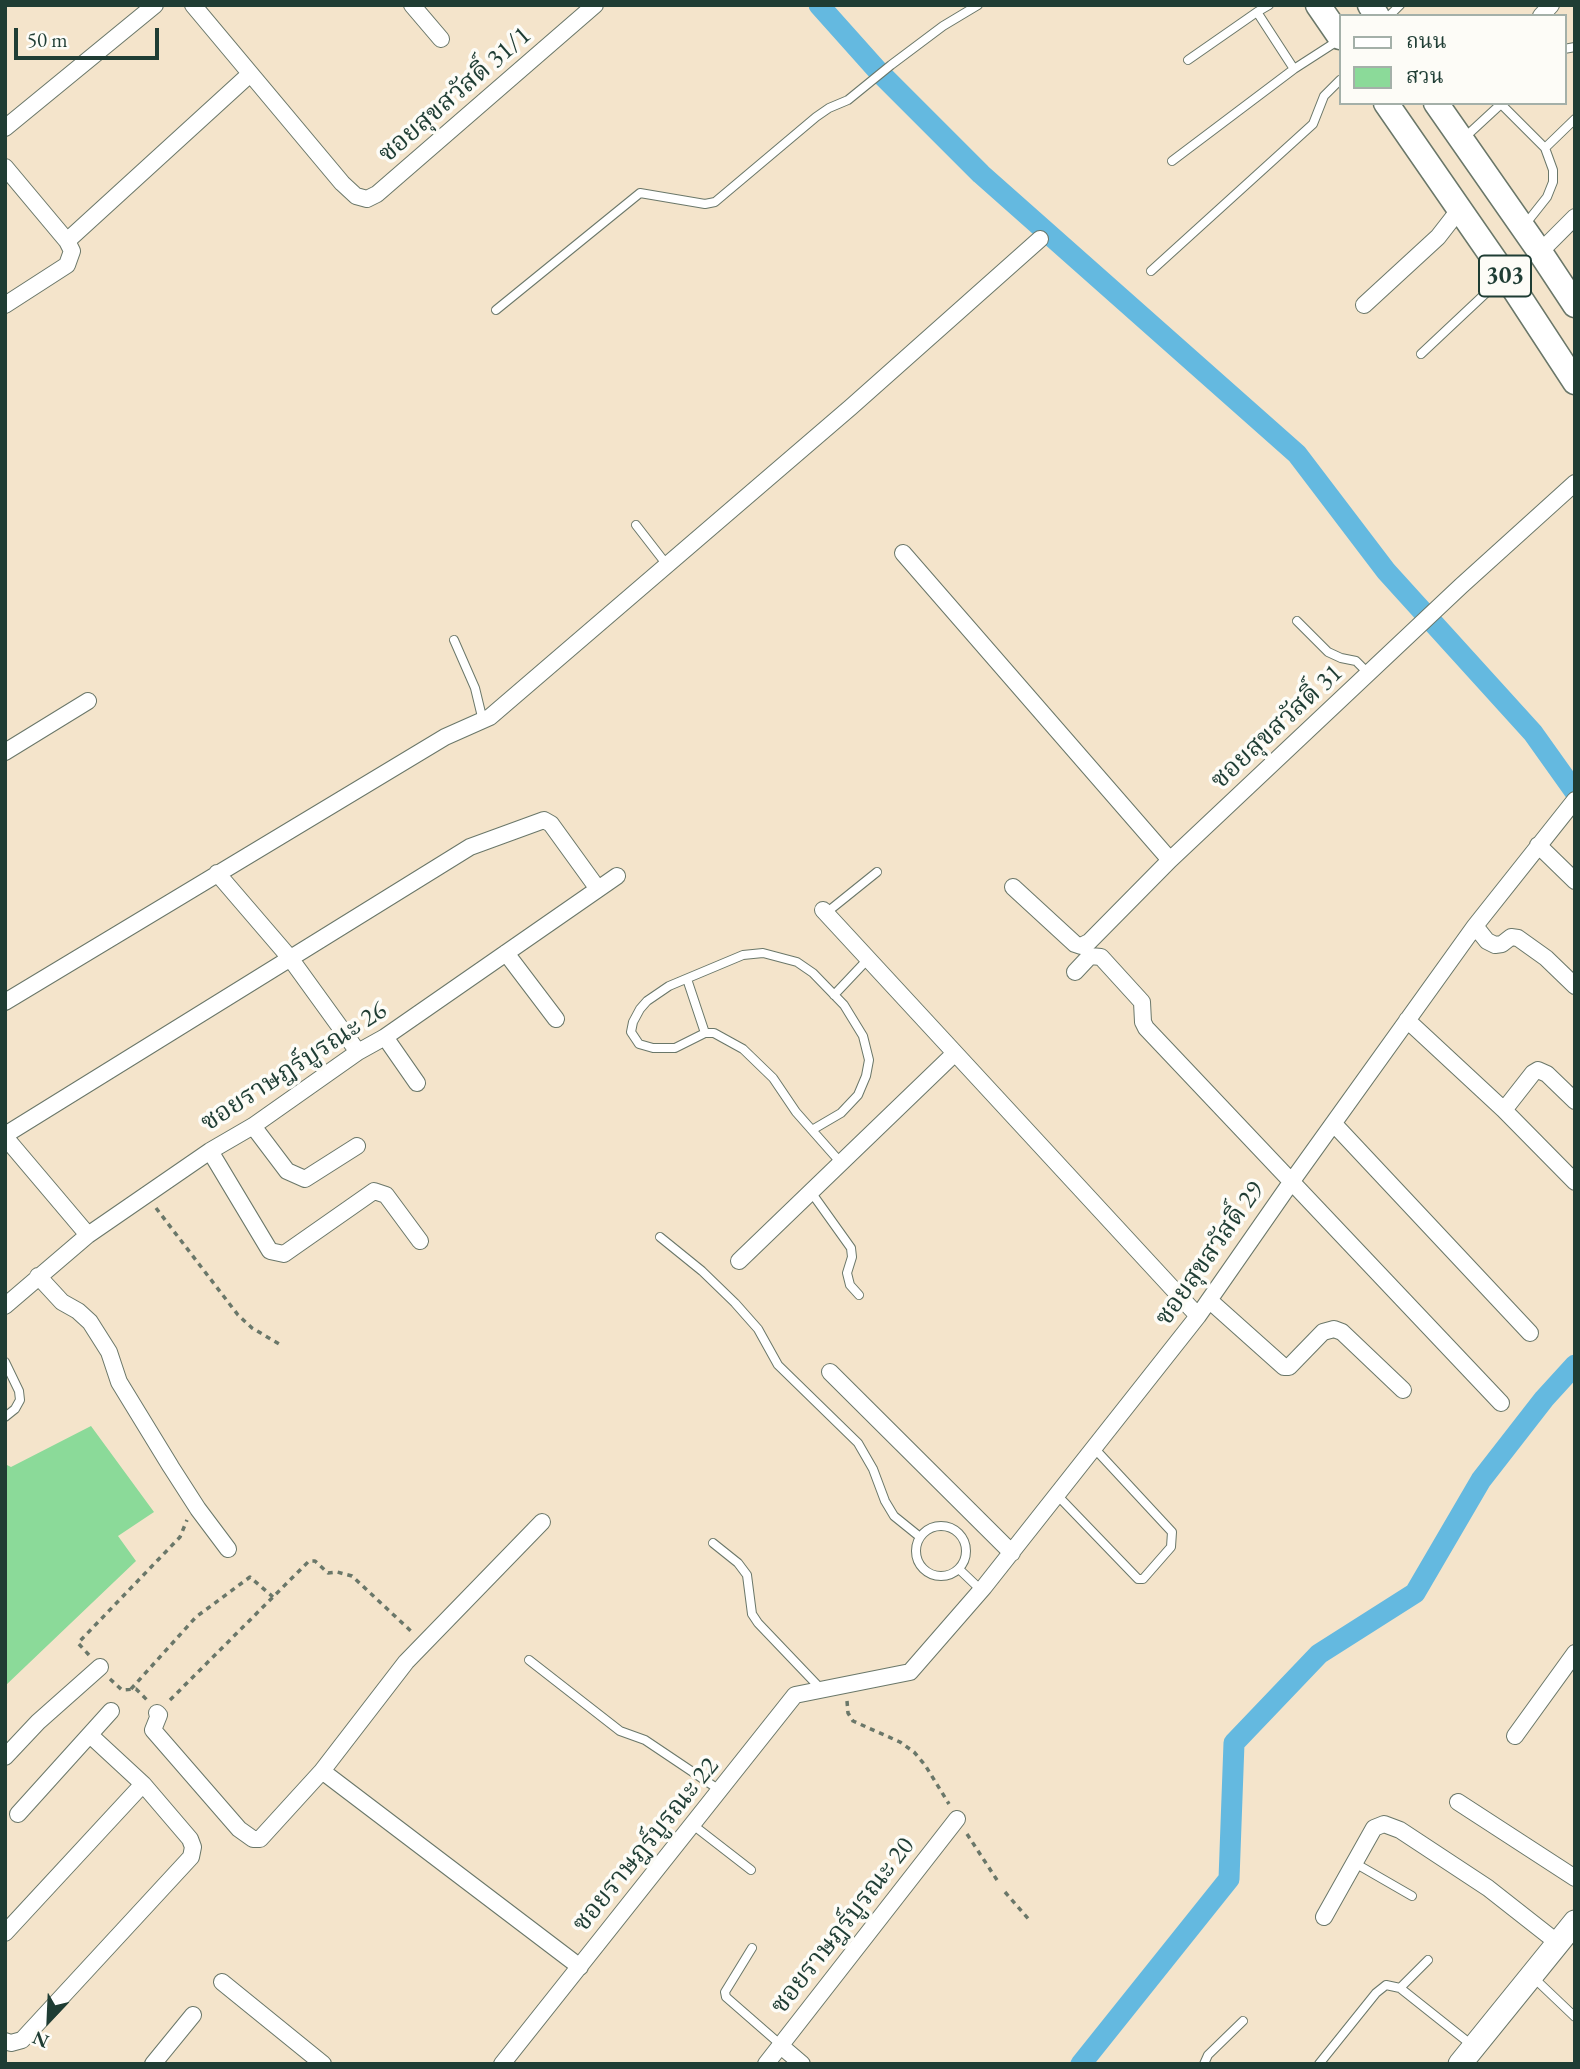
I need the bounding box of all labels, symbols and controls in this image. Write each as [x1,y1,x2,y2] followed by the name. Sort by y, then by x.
[18,14,163,58] scale bar
[1338,14,1566,105] legend
[372,20,538,170] street label: ซอยสุขสวัสดิ์ 31/1
[27,26,68,53] text: 50 m
[1406,27,1447,54] text: ถนน
[1406,62,1444,89] text: สวน
[1479,256,1531,296] road number: 303
[1205,658,1349,796] street label: ซอยสุขสวัสดิ์ 31
[195,995,393,1139] street label: ซอยราษฎร์บูรณะ 26
[1149,1176,1271,1332] street label: ซอยสุขสวัสดิ์ 29
[566,1751,726,1939] street label: ซอยราษฎร์บูรณะ 22
[764,1831,922,2021] street label: ซอยราษฎร์บูรณะ 20
[14,1985,84,2055] north arrow
[29,2025,53,2054] text: N

